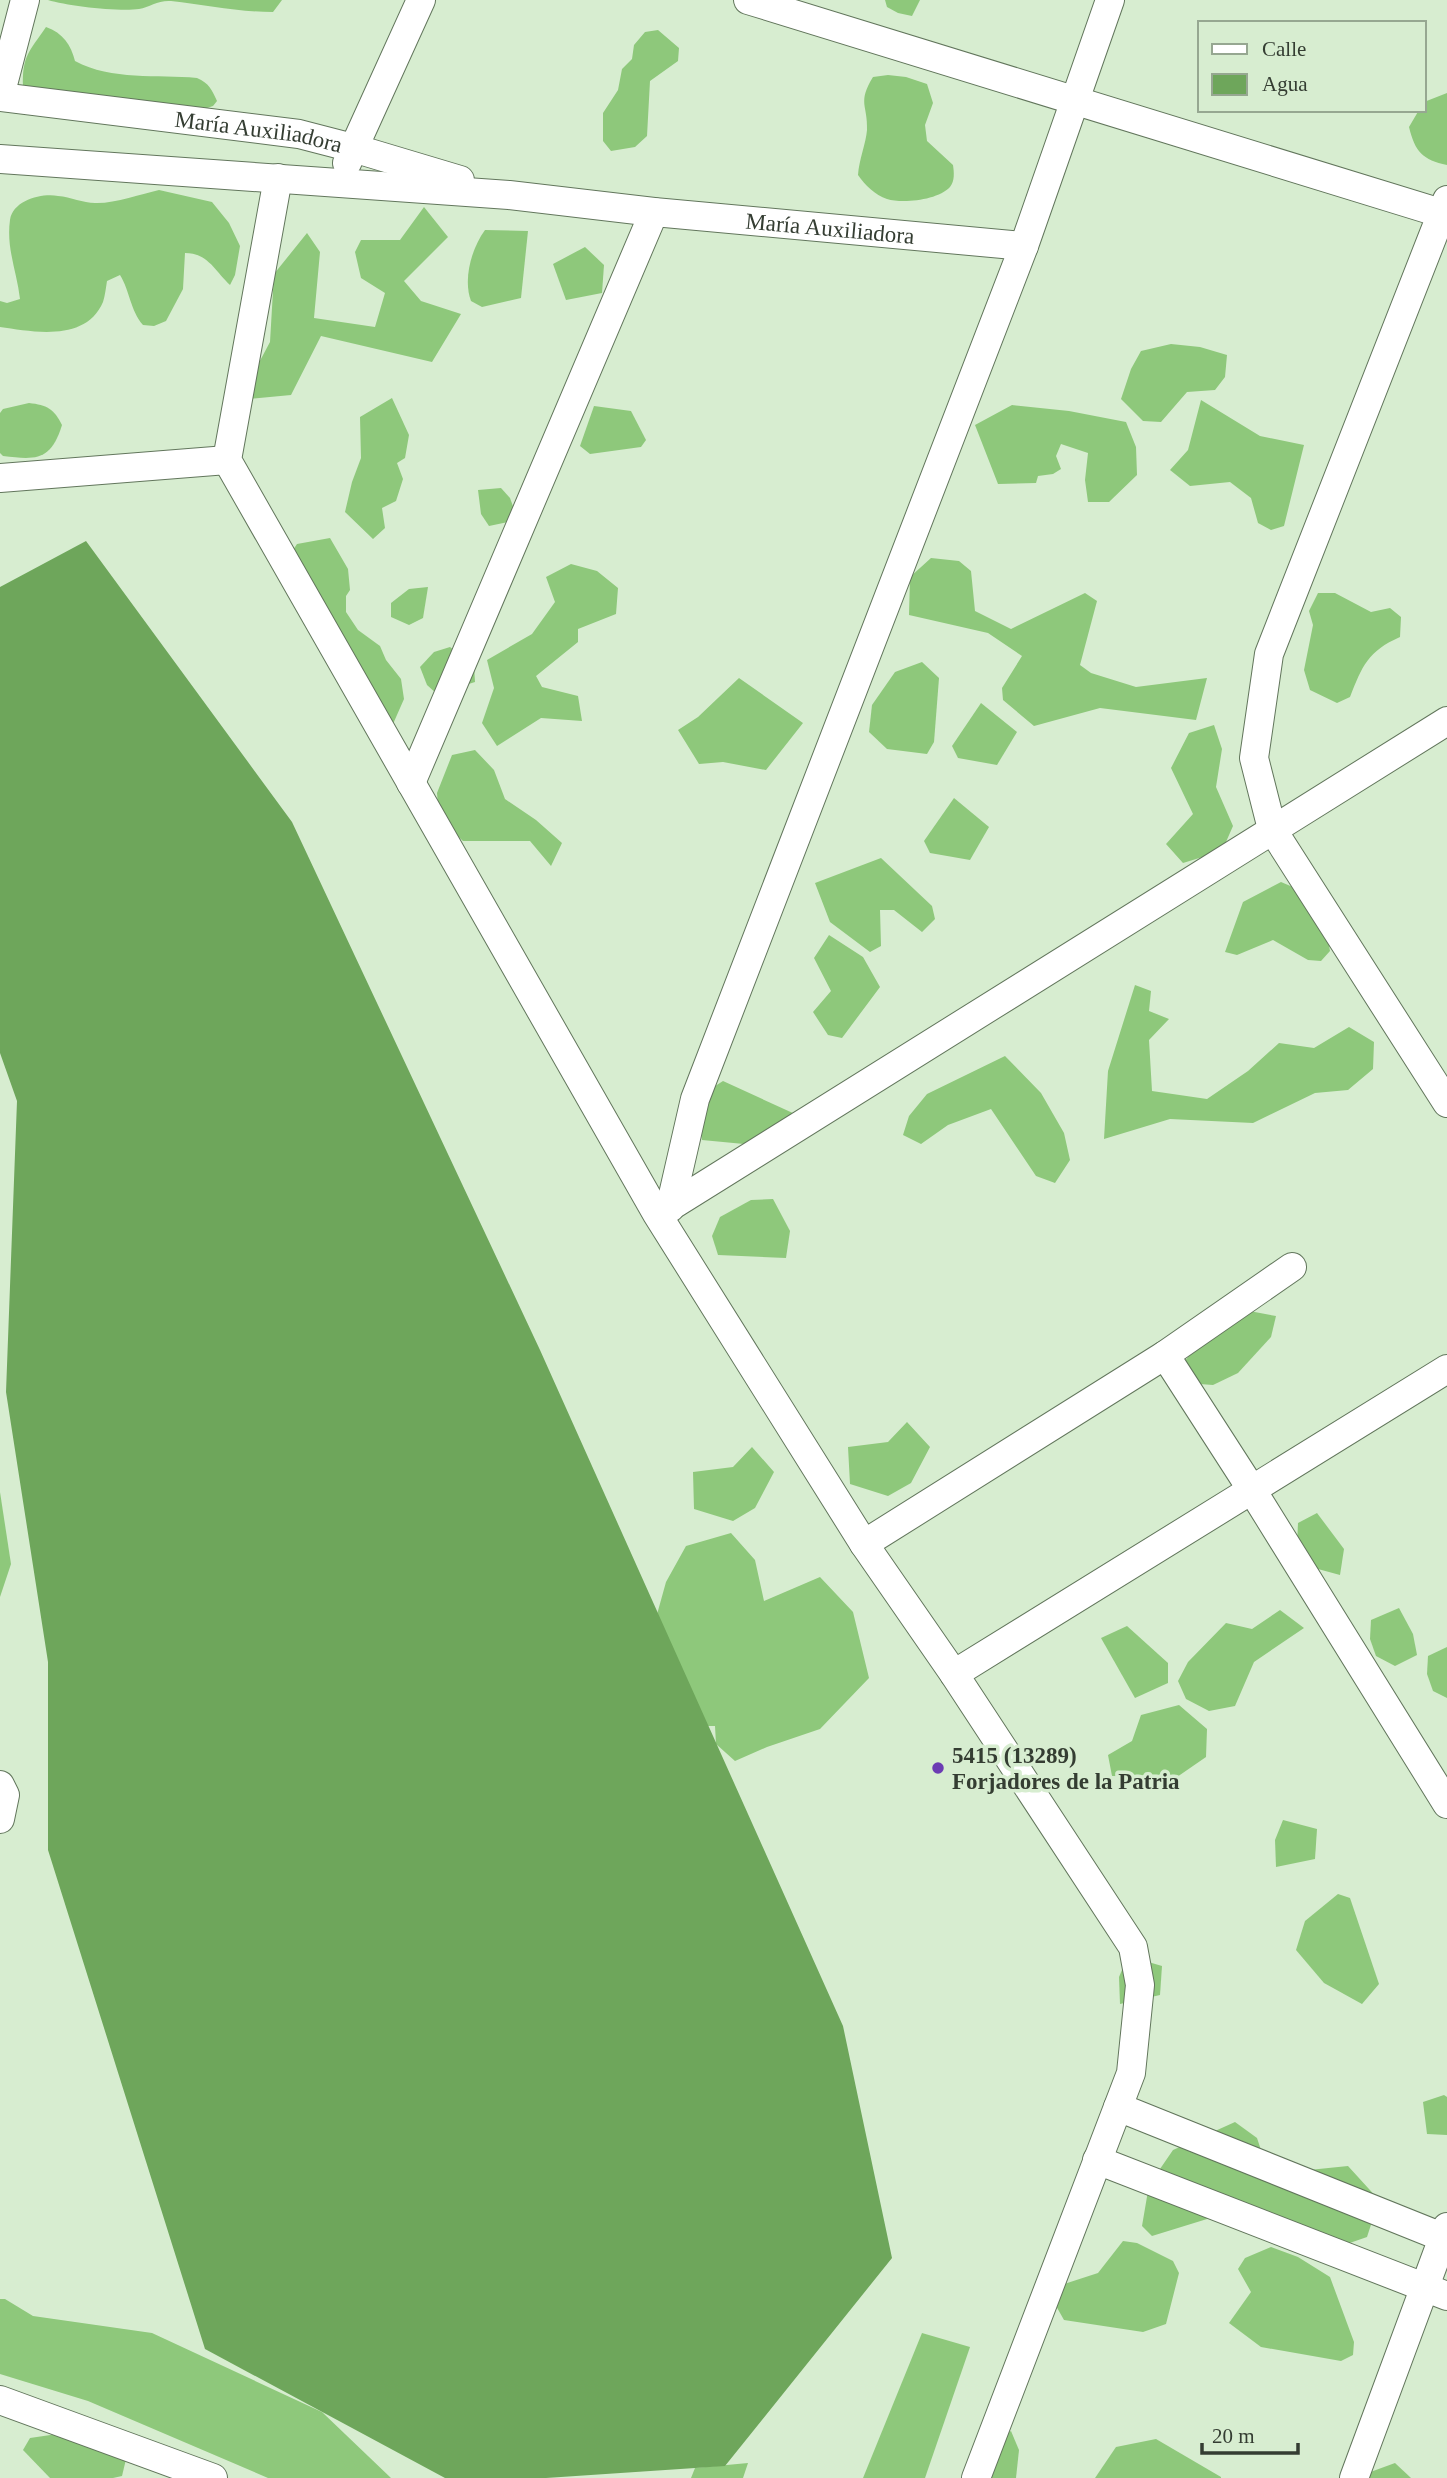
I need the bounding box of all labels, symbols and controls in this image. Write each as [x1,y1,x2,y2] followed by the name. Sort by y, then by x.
[1198,21,1426,112] legend
[1262,37,1306,61] text: Calle
[1262,72,1308,96] text: Agua
[173,107,345,158] street label: María Auxiliadora
[744,208,915,249] street label: María Auxiliadora
[952,1743,1180,1794] place label: 5415 (13289) Forjadores de la Patria
[930,1760,946,1776] marker: 5415 (13289) Forjadores de la Patria
[1202,2412,1298,2456] scale bar
[1212,2424,1255,2448] text: 20 m

